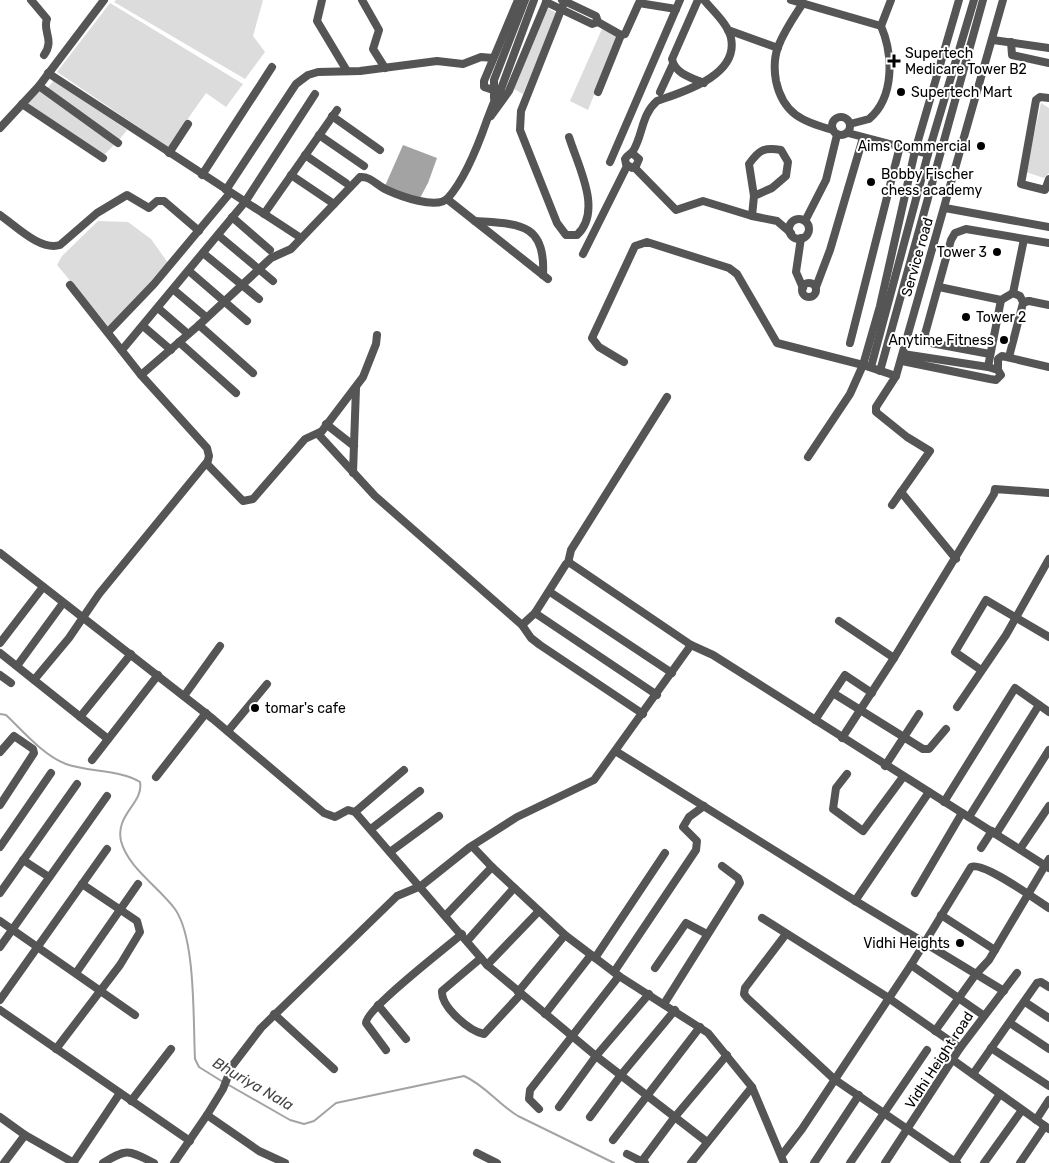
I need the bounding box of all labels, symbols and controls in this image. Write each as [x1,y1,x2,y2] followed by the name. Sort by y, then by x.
[905,45,1027,78] place label: Supertech Medicare Tower B2
[887,54,901,68] marker: Supertech Medicare Tower B2
[911,84,1013,101] place label: Supertech Mart
[895,86,907,98] marker: Supertech Mart
[858,138,971,155] place label: Aims Commercial
[975,140,987,152] marker: Aims Commercial
[881,166,982,199] place label: Bobby Fischer chess academy
[865,176,877,188] marker: Bobby Fischer chess academy
[898,216,937,299] street label: Service road
[937,244,987,261] place label: Tower 3
[991,246,1003,258] marker: Tower 3
[976,309,1026,326] place label: Tower 2
[960,311,972,323] marker: Tower 2
[888,332,994,349] place label: Anytime Fitness
[998,334,1010,346] marker: Anytime Fitness
[265,700,346,717] place label: tomar's cafe
[249,702,261,714] marker: tomar's cafe
[863,935,950,952] place label: Vidhi Heights
[954,937,966,949] marker: Vidhi Heights
[902,1009,977,1112] street label: Vidhi Height road
[209,1054,297,1114] water label: Bhuriya Nala

